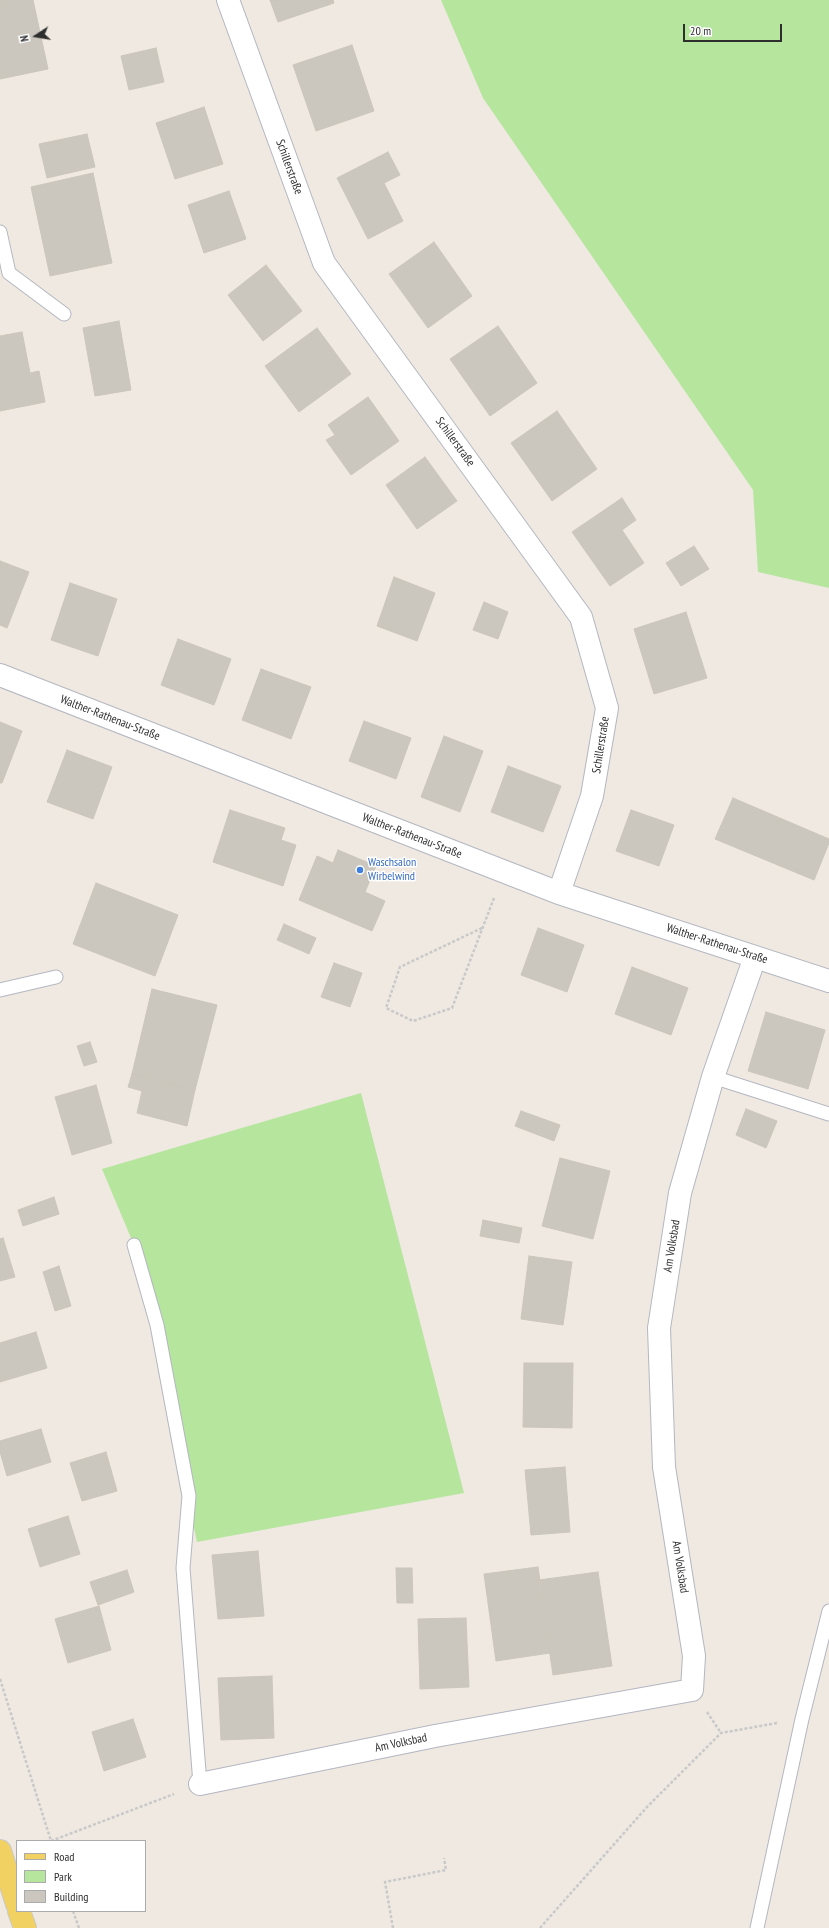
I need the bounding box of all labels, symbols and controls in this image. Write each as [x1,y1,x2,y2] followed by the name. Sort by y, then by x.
[16,16,56,56] north arrow
[685,16,784,42] scale bar
[690,23,711,38] text: 20 m
[17,34,32,43] text: N
[272,138,306,196] street label: Schillerstraße
[432,415,478,469] street label: Schillerstraße
[58,692,162,744] street label: Walther-Rathenau-Straße
[589,716,613,774] street label: Schillerstraße
[360,810,464,862] street label: Walther-Rathenau-Straße
[368,856,416,884] place label: Waschsalon Wirbelwind
[355,865,365,875] marker: Waschsalon Wirbelwind
[664,921,770,967] street label: Walther-Rathenau-Straße
[661,1219,683,1273] street label: Am Volksbad
[669,1540,691,1594] street label: Am Volksbad
[374,1730,428,1756] street label: Am Volksbad
[16,1840,146,1912] legend
[54,1849,74,1864] text: Road
[54,1869,72,1884] text: Park
[54,1889,89,1904] text: Building

